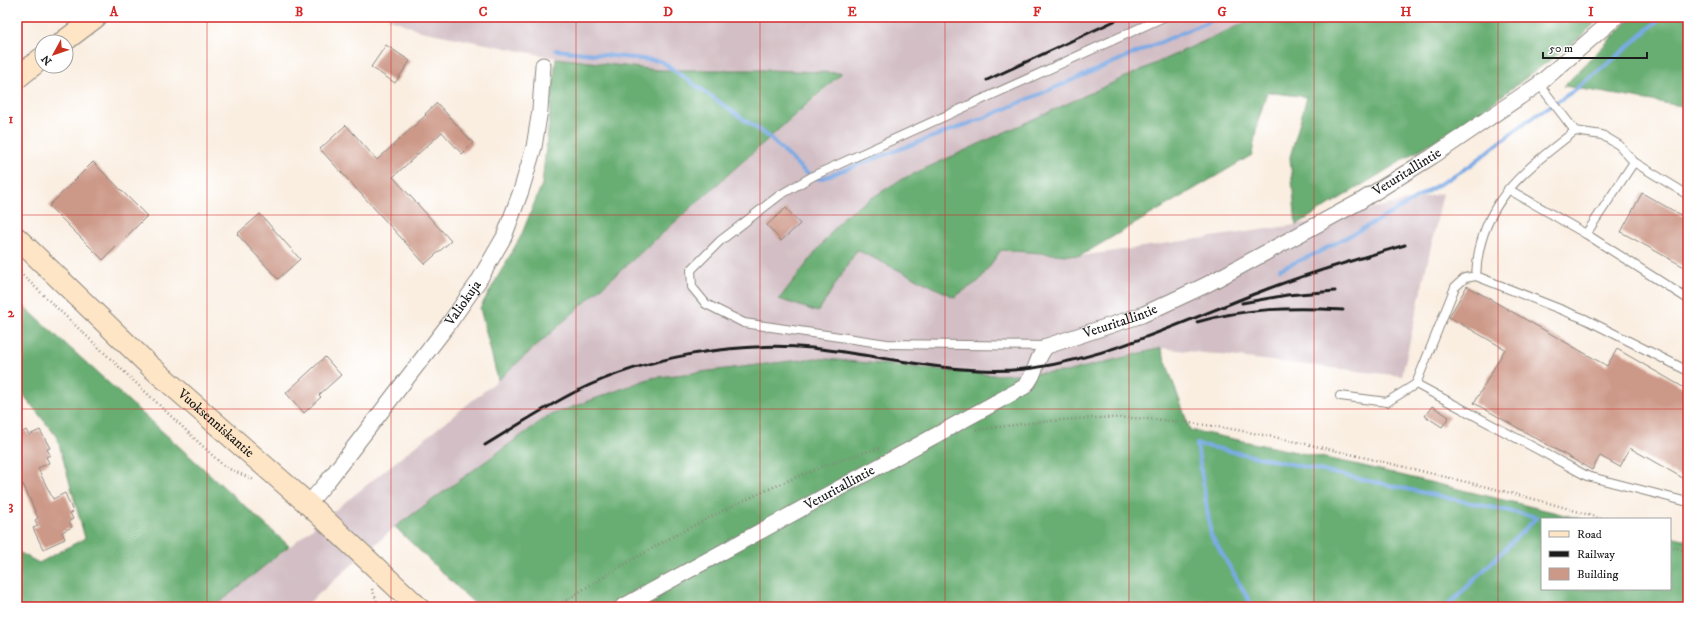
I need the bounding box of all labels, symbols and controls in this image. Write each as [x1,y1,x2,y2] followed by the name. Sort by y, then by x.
[109,4,119,20] text: A
[295,4,303,20] text: B
[479,4,488,20] text: C
[663,4,673,20] text: D
[847,4,857,20] text: E
[1033,4,1042,20] text: F
[1217,4,1227,20] text: G
[1401,4,1412,20] text: H
[1588,4,1594,20] text: I
[34,34,74,74] north arrow
[1543,34,1647,60] scale bar
[1549,41,1573,56] text: 50 m
[39,52,55,68] text: N
[9,111,14,127] text: 1
[1369,144,1445,201] street label: Veturitallintie
[441,277,485,330] street label: Valiokuja
[1080,300,1161,343] street label: Veturitallintie
[8,305,15,321] text: 2
[173,384,258,462] street label: Vuoksenniskantie
[800,461,878,515] street label: Veturitallintie
[9,498,14,514] text: 3
[1541,518,1671,590] legend
[1577,527,1602,542] text: Road
[1577,547,1615,562] text: Railway
[1577,567,1618,582] text: Building

